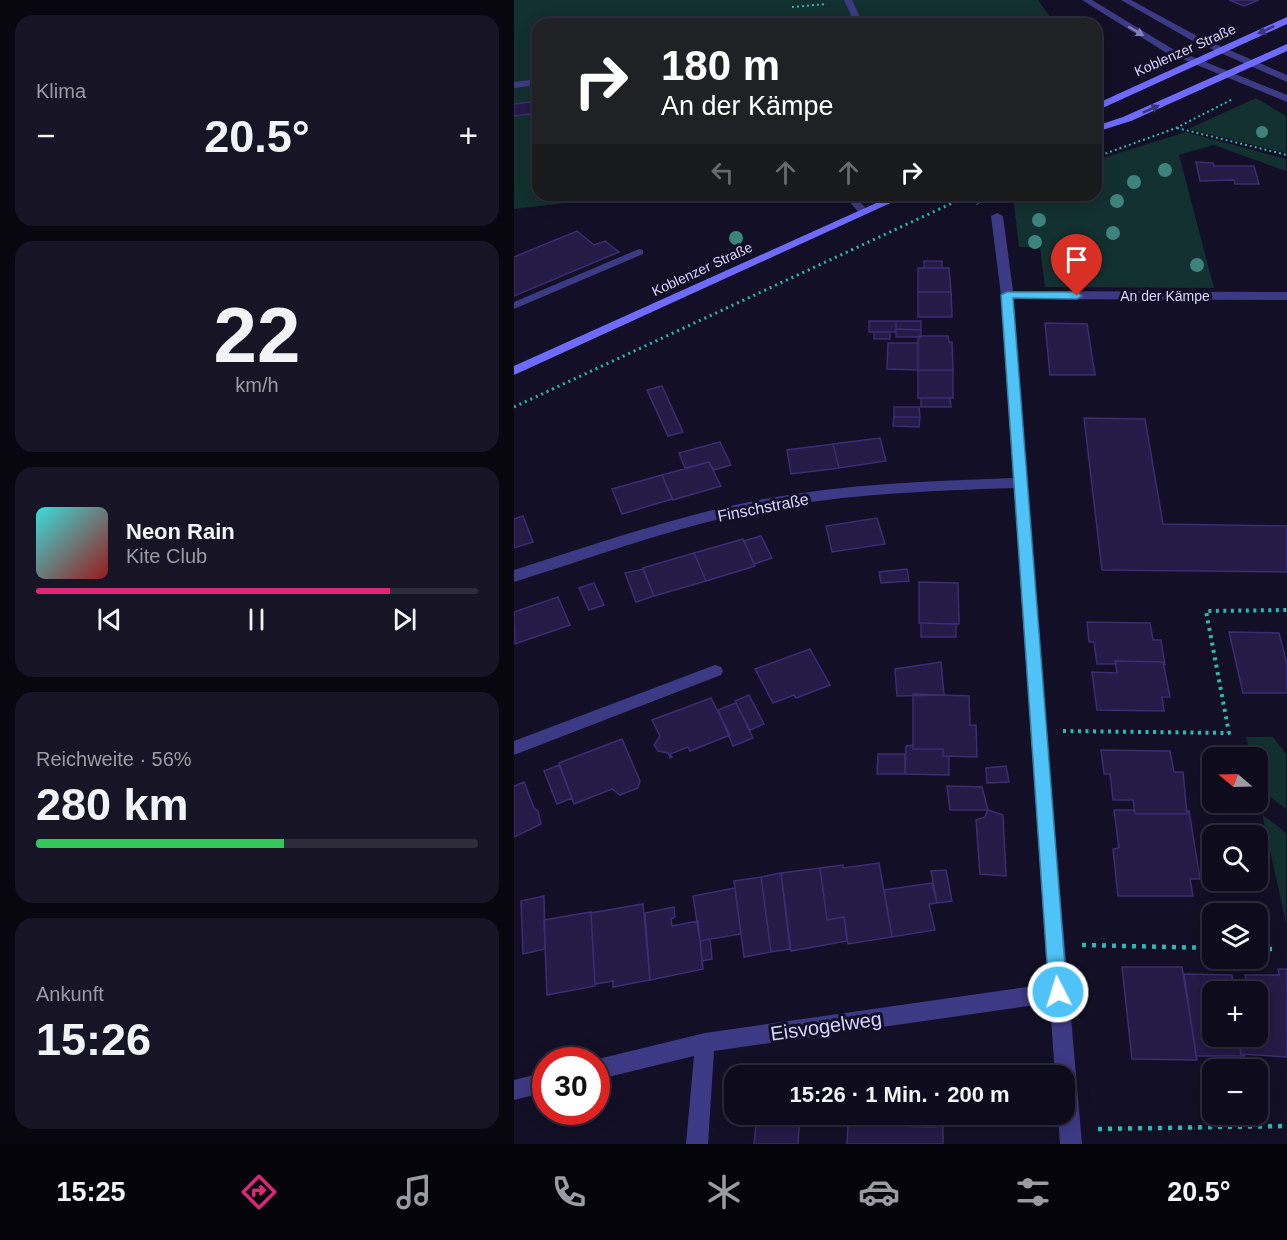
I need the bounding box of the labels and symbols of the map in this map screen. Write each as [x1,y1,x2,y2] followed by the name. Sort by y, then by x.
[1132,20,1238,79] street label: Koblenzer Straße
[1128,25,1144,36] one-way arrow
[1258,25,1275,34] one-way arrow
[1142,104,1160,114] one-way arrow
[1051,234,1102,296] pin
[649,239,755,299] street label: Koblenzer Straße
[1120,288,1210,304] street label: An der Kämpe
[716,490,810,525] street label: Finschstraße
[1202,747,1268,813] north arrow
[1026,960,1090,1024] position arrow
[769,1007,883,1045] street label: Eisvogelweg
[532,1047,610,1125] speed limit sign: 30

